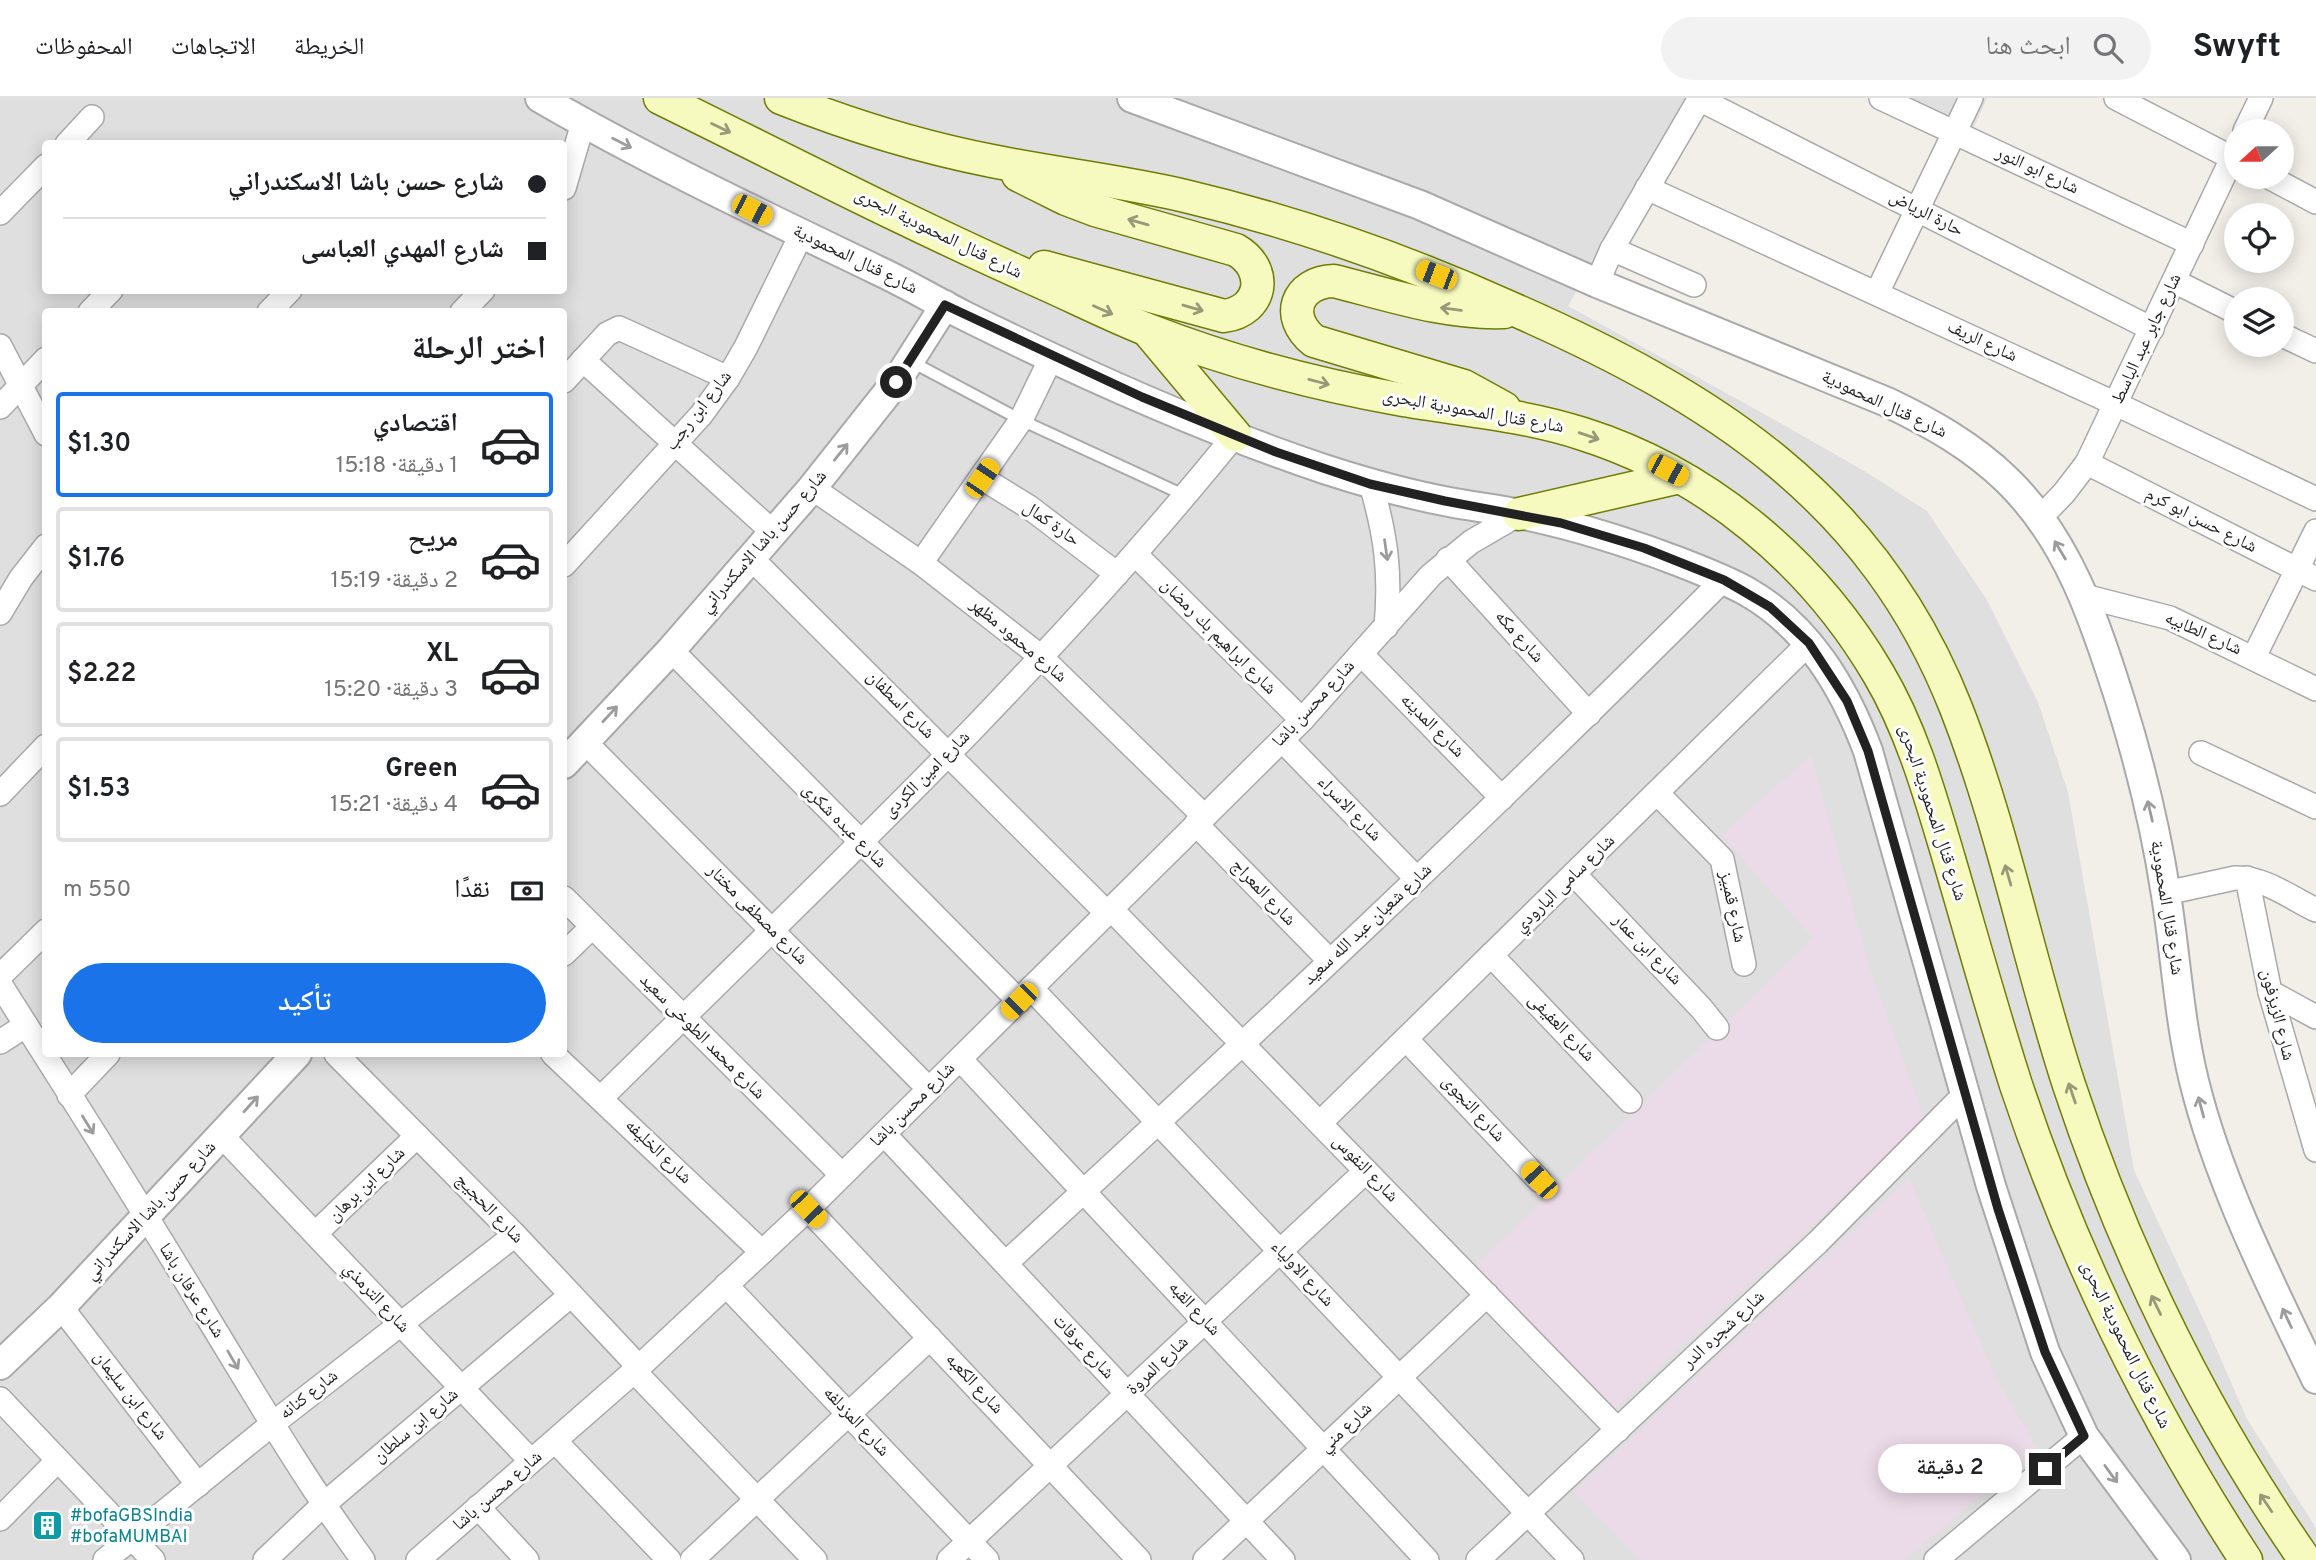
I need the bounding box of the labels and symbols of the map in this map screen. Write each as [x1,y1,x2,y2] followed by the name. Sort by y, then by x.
[2224,119,2294,189] north arrow
[710,122,731,135] one-way arrow
[611,136,632,150] one-way arrow
[1991,141,2082,200] street label: شارع ابو النور
[851,184,1025,284] street label: شارع قنال المحمودية البحرى
[1885,186,1967,242] street label: حارة الرياض
[729,191,776,229] car
[1128,215,1150,228] one-way arrow
[789,221,921,299] street label: شارع قنال المحمودية
[1413,258,1460,292] car
[2107,270,2187,408] street label: شارع جابر عبد الباسط
[1440,302,1463,315] one-way arrow
[1182,303,1204,316] one-way arrow
[1092,304,1113,317] one-way arrow
[1943,316,2021,368] street label: شارع الريف
[661,366,737,456] street label: شارع ابن رجب
[880,366,912,398] route start
[1818,366,1950,444] street label: شارع قنال المحمودية
[1307,376,1329,389] one-way arrow
[1380,385,1566,439] street label: شارع قنال المحمودية البحرى
[1578,431,1600,443] one-way arrow
[834,443,849,461] one-way arrow
[1645,451,1692,489] car
[962,455,1003,501] car
[695,465,834,620] street label: شارع حسن باشا الاسكندراني
[2141,483,2261,559] street label: شارع حسن ابو كرم
[1018,496,1084,552] street label: حارة كمال
[1380,538,1393,561] one-way arrow
[2053,541,2067,561] one-way arrow
[1155,574,1281,700] street label: شارع ابراهيم بك رمضان
[964,593,1071,688] street label: شارع محمود مظهر
[1489,606,1549,668] street label: شارع مكه
[2161,607,2245,661] street label: شارع الطابيه
[1268,655,1360,753] street label: شارع محسن باشا
[861,666,939,744] street label: شارع اسطفان
[1395,689,1469,763] street label: شارع المدينه
[602,706,619,723] one-way arrow
[1893,722,1971,904] street label: شارع قنال المحمودية البحرى
[878,726,976,824] street label: شارع امين الكردى
[1312,771,1386,847] street label: شارع الاسراء
[796,778,892,874] street label: شارع عبده شكرى
[2143,800,2156,823] one-way arrow
[1510,830,1621,939] street label: شارع سامى البارودي
[2144,839,2188,977] street label: شارع قنال المحمودية
[1225,855,1301,931] street label: شارع المعراج
[701,859,812,970] street label: شارع مصطفى مختار
[1298,859,1438,991] street label: شارع شعبان عبد الله سعيد
[2001,864,2014,886] one-way arrow
[1713,868,1751,945] street label: شارع قمبيز
[1607,909,1687,991] street label: شارع ابن عمار
[2254,967,2300,1063] street label: شارع الزيزفون
[634,969,770,1105] street label: شارع محمد الطوخى سعيد
[997,979,1042,1023] car
[1523,989,1599,1067] street label: شارع العفيفى
[866,1058,960,1152] street label: شارع محسن باشا
[1436,1071,1510,1147] street label: شارع النجوى
[2065,1083,2077,1105] one-way arrow
[243,1095,259,1113] one-way arrow
[2194,1096,2207,1118] one-way arrow
[81,1114,95,1134] one-way arrow
[620,1114,696,1190] street label: شارع الخليفه
[1327,1130,1403,1208] street label: شارع النفوس
[80,1136,223,1287] street label: شارع حسن باشا الاسكندراني
[323,1142,411,1228] street label: شارع ابن برهان
[1517,1157,1562,1203] car
[450,1169,528,1249] street label: شارع الحجيج
[786,1187,831,1231] car
[1265,1236,1339,1312] street label: شارع الاولياء
[153,1239,229,1343] street label: شارع عرفان باشا
[2074,1257,2176,1433] street label: شارع قنال المحمودية البحرى
[336,1258,414,1339] street label: شارع الترمذي
[1163,1277,1225,1341] street label: شارع القبه
[1677,1286,1770,1375] street label: شارع شجره الدر
[2149,1295,2163,1316] one-way arrow
[2280,1308,2293,1329] one-way arrow
[1047,1310,1119,1384] street label: شارع عرفات
[1122,1331,1194,1401] street label: شارع المروة
[88,1346,172,1446] street label: شارع ابن سليمان
[940,1348,1008,1420] street label: شارع الكعبه
[227,1349,240,1370] one-way arrow
[275,1365,343,1425] street label: شارع كنانه
[818,1382,894,1462] street label: شارع المزدلفه
[368,1383,464,1469] street label: شارع ابن سلطان
[1315,1398,1378,1459] street label: شارع مني
[1877,1444,2021,1494] callout: 2 دقيقة
[448,1446,548,1536] street label: شارع محسن باشا
[2029,1453,2061,1485] route end
[2104,1464,2118,1483] one-way arrow
[2259,1494,2273,1514] one-way arrow
[70,1505,193,1549] place label: #bofaGBSIndia #bofaMUMBAI
[30,1509,64,1543] building icon: #bofaGBSIndia #bofaMUMBAI

